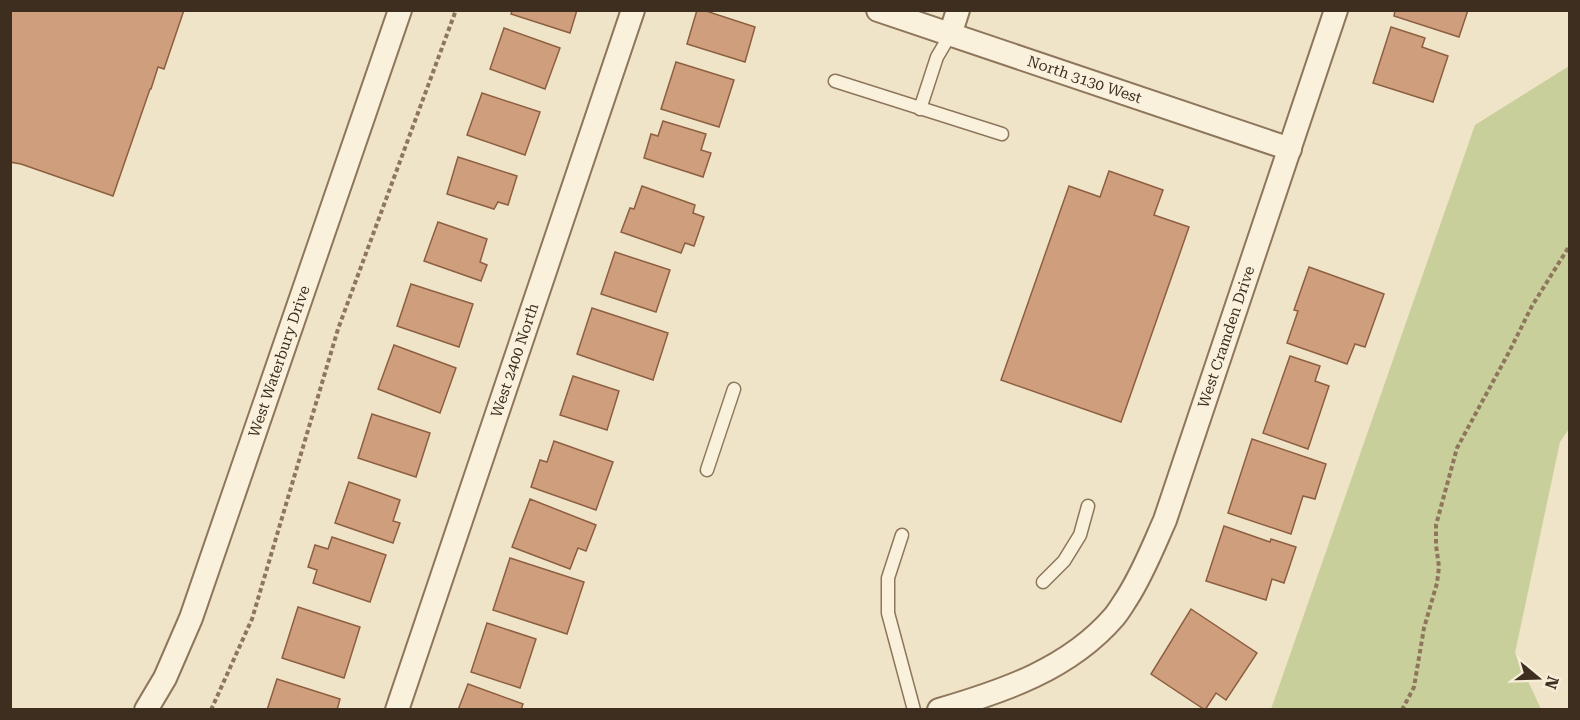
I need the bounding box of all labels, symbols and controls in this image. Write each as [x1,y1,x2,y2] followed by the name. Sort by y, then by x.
[1025,52,1144,107] street label: North 3130 West
[1194,264,1259,410] street label: West Cramden Drive
[245,283,314,440] street label: West Waterbury Drive
[487,301,543,420] street label: West 2400 North
[1508,648,1568,708] north arrow
[1541,674,1563,692] text: N

